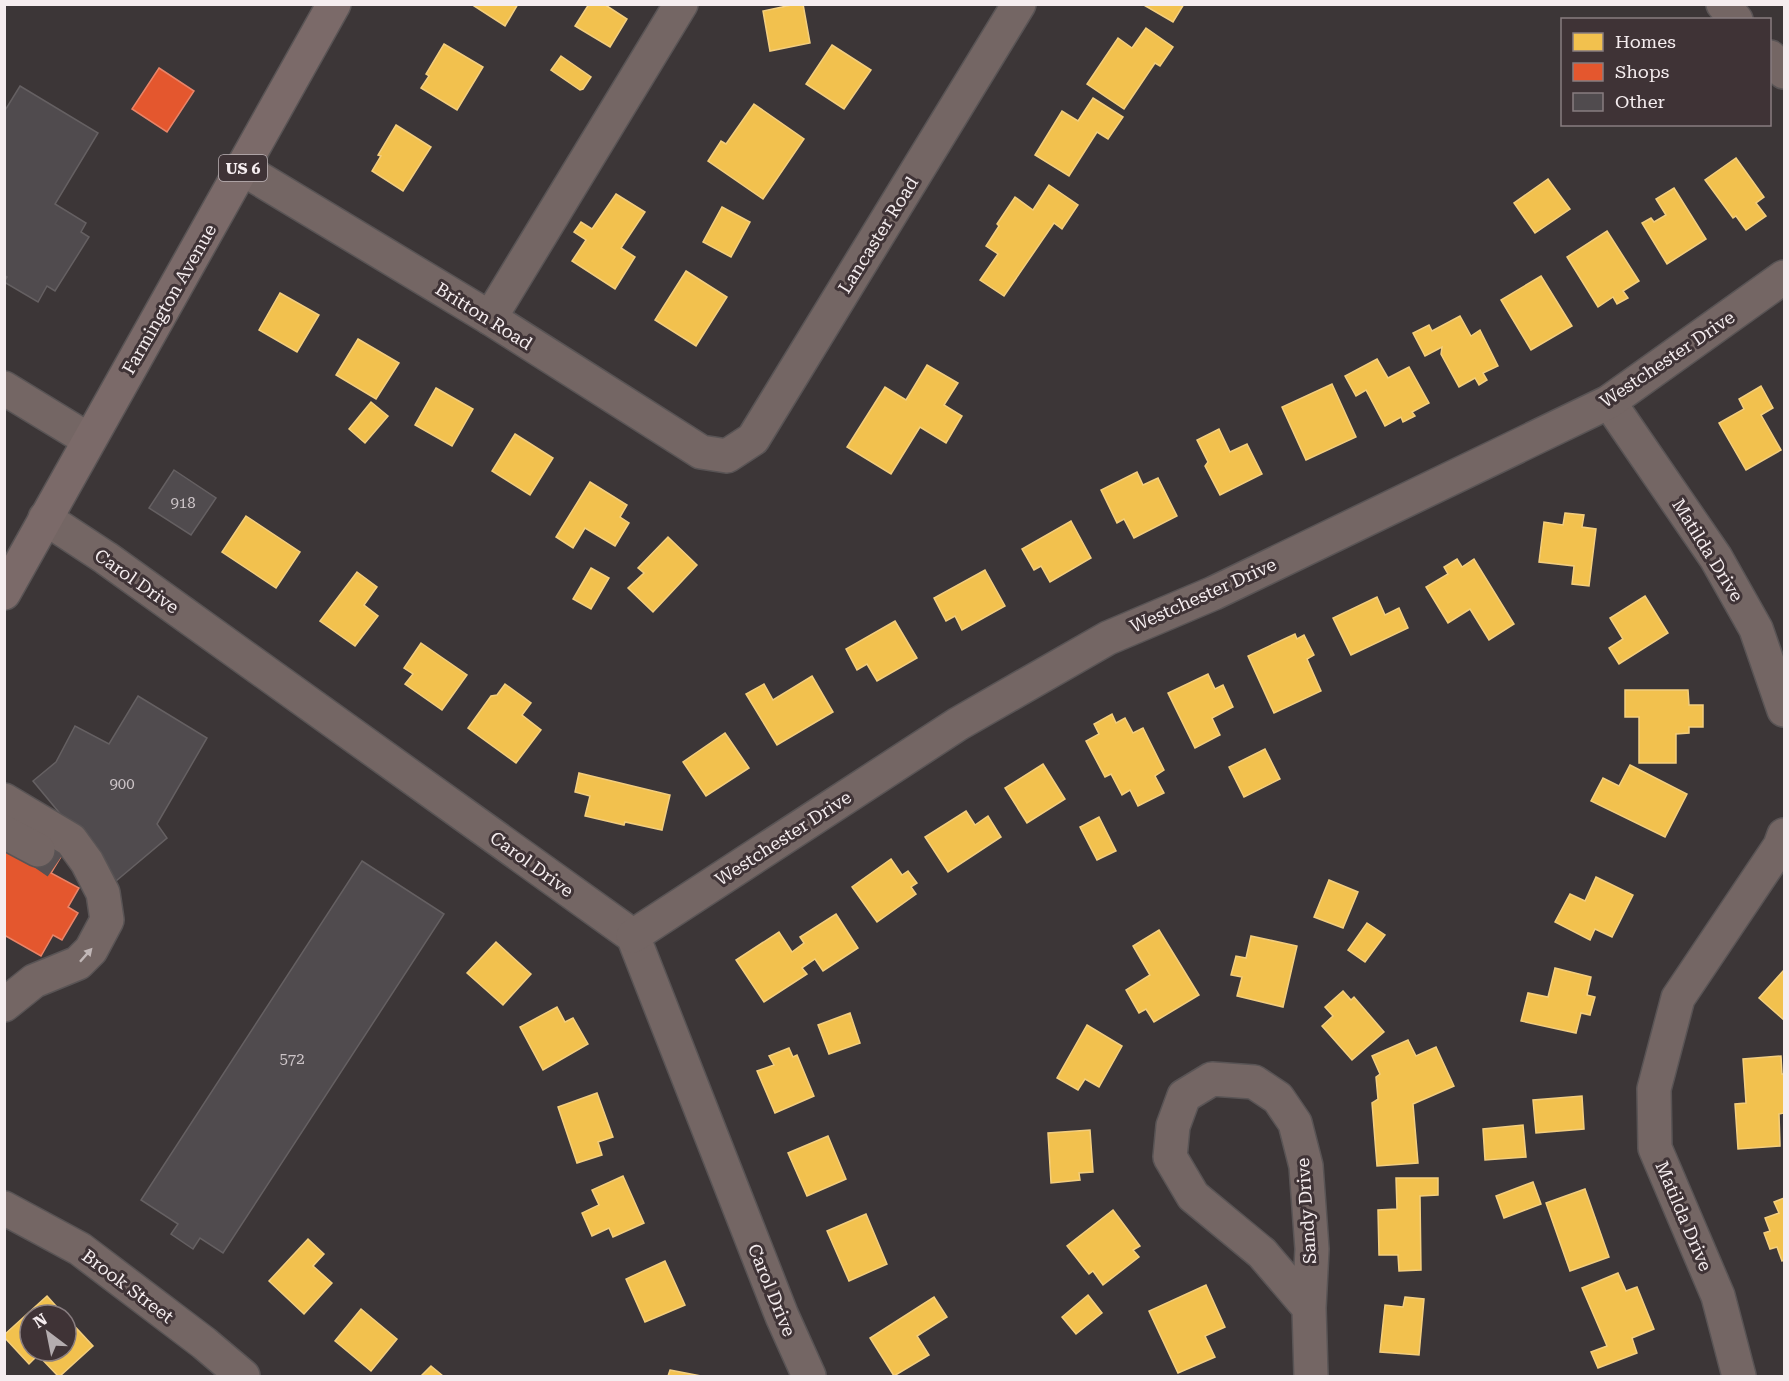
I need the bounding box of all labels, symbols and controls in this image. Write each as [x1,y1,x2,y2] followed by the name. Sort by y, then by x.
[1561,18,1771,126] legend
[1615,31,1676,52] text: Homes
[1615,61,1669,82] text: Shops
[1615,91,1665,112] text: Other
[219,155,267,181] road number: US 6
[834,172,923,297] street label: Lancaster Road
[118,220,221,378] street label: Farmington Avenue
[432,278,537,354] street label: Britton Road
[1596,306,1738,412] street label: Westchester Drive
[170,494,196,512] house number: 918
[1668,495,1748,605] street label: Matilda Drive
[91,544,183,618] street label: Carol Drive
[1127,553,1280,637] street label: Westchester Drive
[109,775,135,793] house number: 900
[711,786,855,890] street label: Westchester Drive
[486,827,578,901] street label: Carol Drive
[79,948,92,963] one-way arrow
[279,1050,305,1068] house number: 572
[1292,1157,1320,1265] street label: Sandy Drive
[1651,1158,1717,1274] street label: Matilda Drive
[744,1241,800,1339] street label: Carol Drive
[78,1245,178,1327] street label: Brook Street
[18,1303,78,1363] north arrow
[30,1309,51,1332] text: N

